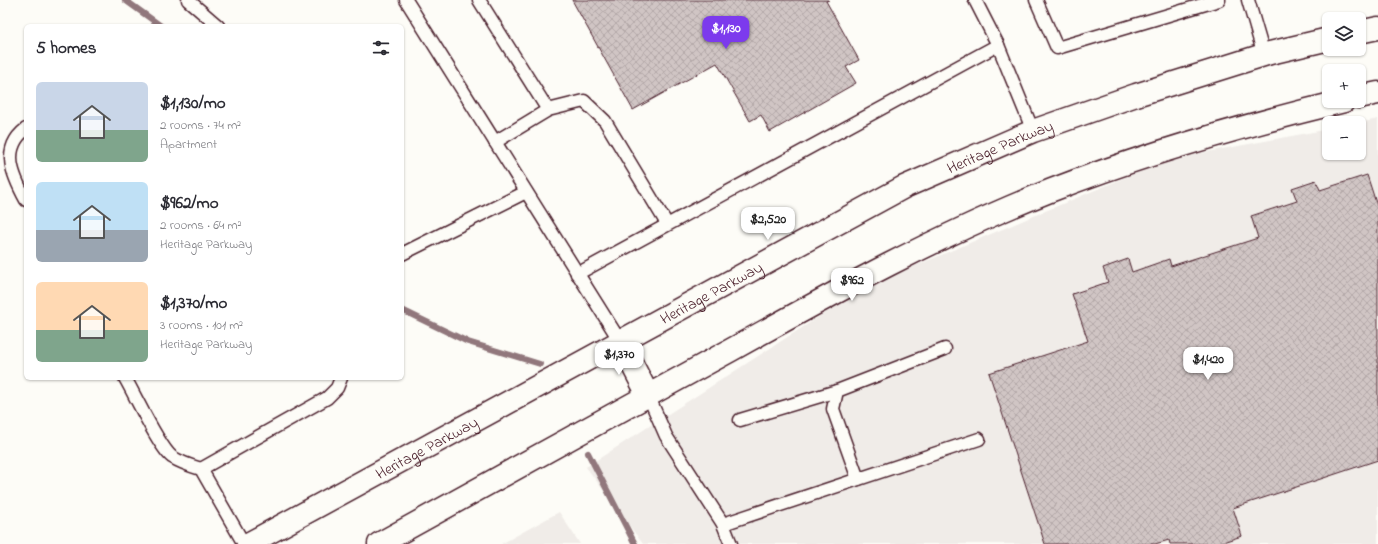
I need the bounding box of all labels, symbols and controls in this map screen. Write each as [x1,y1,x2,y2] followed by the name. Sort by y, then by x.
[1322,12,1366,160] map controls
[1322,12,1366,56] button: layers
[693,16,759,50] pin: $1,130
[711,19,741,38] text: $1,130
[36,36,96,61] text: 5 homes
[370,37,392,59] icon: filters
[1322,64,1366,108] button: +
[160,91,226,116] text: $1,130/mo
[68,98,116,146] icon: home
[943,115,1057,181] street label: Heritage Parkway
[160,116,241,135] text: 2 rooms · 74 m²
[1322,116,1366,160] button: −
[160,135,217,154] text: Apartment
[160,191,219,216] text: $962/mo
[68,198,116,246] icon: home
[735,207,801,241] pin: $2,520
[750,210,786,229] text: $2,520
[160,216,242,235] text: 2 rooms · 64 m²
[160,235,252,254] text: Heritage Parkway
[656,256,768,332] street label: Heritage Parkway
[828,268,876,302] pin: $962
[840,271,864,290] text: $962
[160,291,227,316] text: $1,370/mo
[68,298,116,346] icon: home
[160,316,243,335] text: 3 rooms · 101 m²
[160,335,252,354] text: Heritage Parkway
[586,342,652,376] pin: $1,370
[604,345,634,364] text: $1,370
[1175,347,1241,381] pin: $1,420
[1192,350,1224,369] text: $1,420
[372,411,483,486] street label: Heritage Parkway

